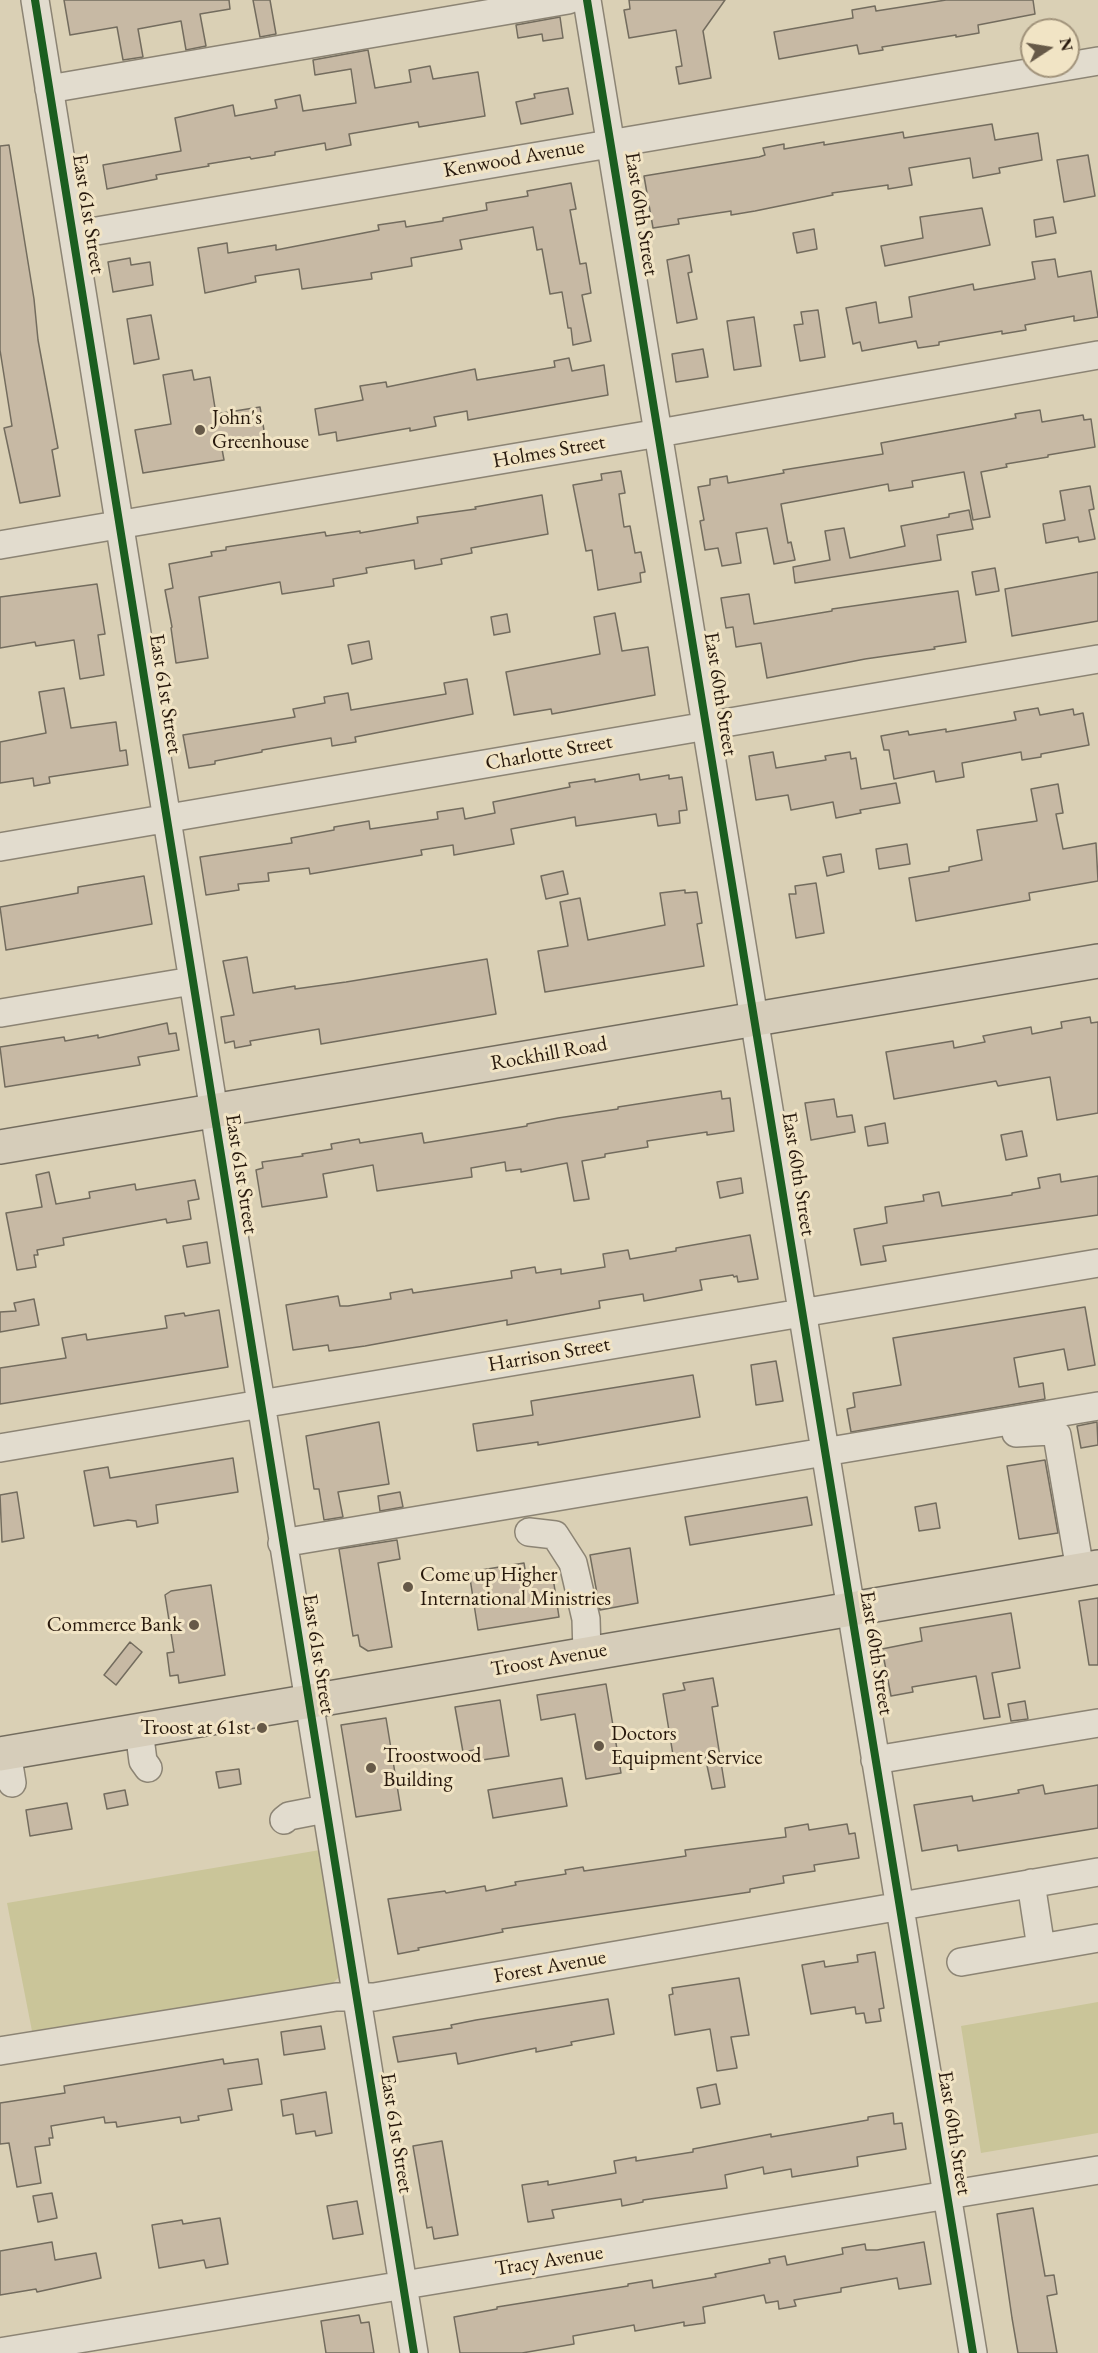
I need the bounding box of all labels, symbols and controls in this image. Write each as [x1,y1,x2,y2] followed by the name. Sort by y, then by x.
[1020,18,1080,78] north arrow
[1055,36,1078,53] text: N
[441,134,587,184] street label: Kenwood Avenue
[619,150,663,278] street label: East 60th Street
[66,152,110,276] street label: East 61st Street
[212,405,309,455] place label: John's Greenhouse
[193,423,207,437] marker: John's Greenhouse
[491,430,607,474] street label: Holmes Street
[698,630,742,758] street label: East 60th Street
[143,632,187,756] street label: East 61st Street
[484,729,614,777] street label: Charlotte Street
[489,1031,609,1077] street label: Rockhill Road
[776,1110,820,1238] street label: East 60th Street
[219,1112,263,1236] street label: East 61st Street
[486,1332,612,1378] street label: Harrison Street
[420,1562,611,1612] place label: Come up Higher International Ministries
[401,1580,415,1594] marker: Come up Higher International Ministries
[854,1589,898,1717] street label: East 60th Street
[296,1592,340,1716] street label: East 61st Street
[47,1612,182,1638] place label: Commerce Bank
[187,1618,201,1632] marker: Commerce Bank
[489,1637,609,1683] street label: Troost Avenue
[140,1715,250,1741] place label: Troost at 61st
[255,1721,269,1735] marker: Troost at 61st
[611,1721,762,1771] place label: Doctors Equipment Service
[592,1739,606,1753] marker: Doctors Equipment Service
[383,1743,481,1793] place label: Troostwood Building
[364,1761,378,1775] marker: Troostwood Building
[492,1945,608,1989] street label: Forest Avenue
[932,2069,976,2197] street label: East 60th Street
[374,2071,418,2195] street label: East 61st Street
[493,2240,605,2282] street label: Tracy Avenue

